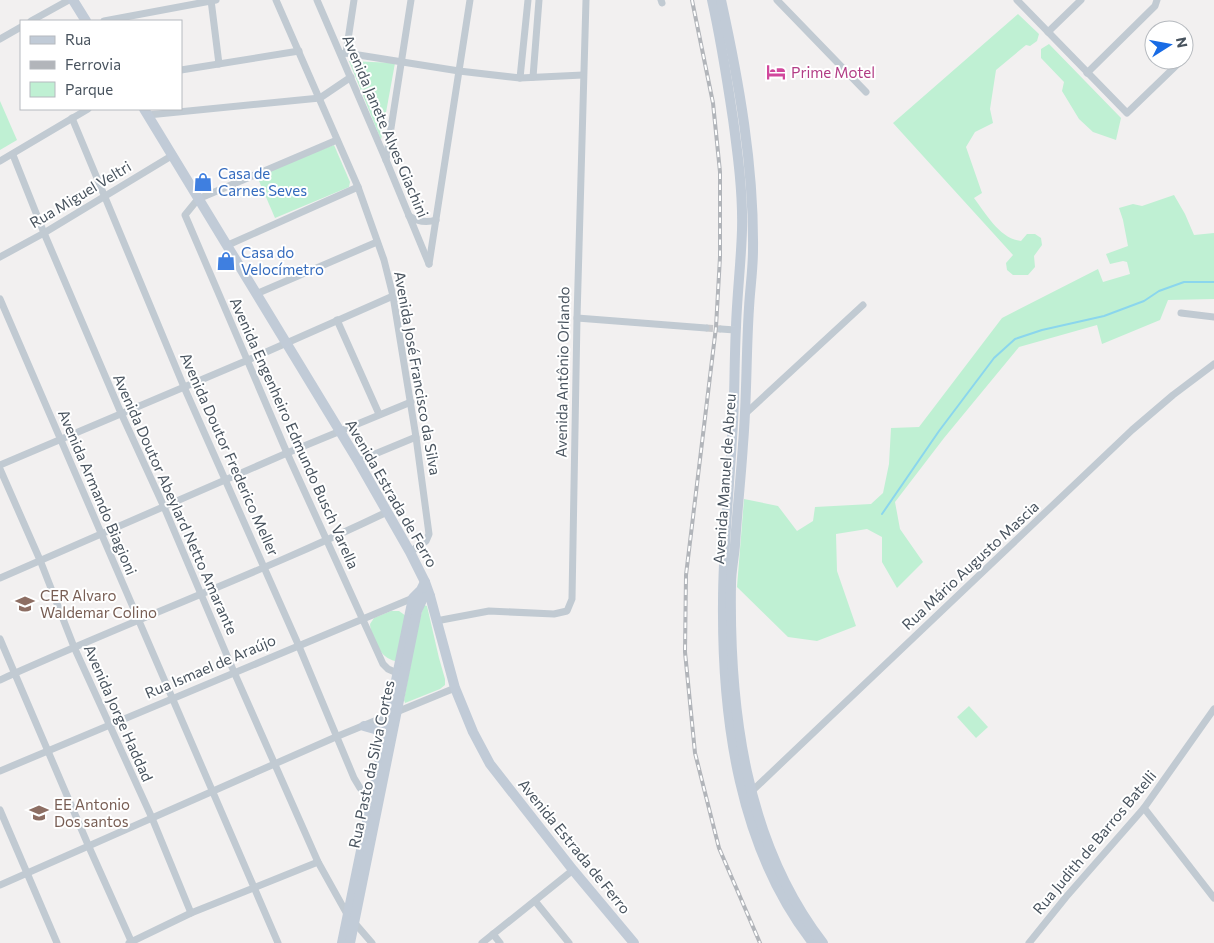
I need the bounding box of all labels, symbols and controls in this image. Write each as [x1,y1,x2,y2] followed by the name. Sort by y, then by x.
[20,20,182,110] legend
[1144,20,1194,70] north arrow
[65,30,91,48] text: Rua
[339,32,433,220] street label: Avenida Janete Alves Giachini
[1173,36,1192,49] text: N
[65,55,121,73] text: Ferrovia
[765,61,787,83] hotel icon: Prime Motel
[791,63,875,81] place label: Prime Motel
[65,80,113,98] text: Parque
[26,157,134,231] street label: Rua Miguel Veltri
[218,164,307,199] place label: Casa de Carnes Seves
[192,171,214,193] shop icon: Casa de Carnes Seves
[241,243,324,278] place label: Casa do Velocímetro
[215,250,237,272] shop icon: Casa do Velocímetro
[391,270,445,476] street label: Avenida José Francisco da Silva
[552,286,572,458] street label: Avenida Antônio Orlando
[227,294,363,572] street label: Avenida Engenheiro Edmundo Busch Varella
[177,350,283,558] street label: Avenida Doutor Frederico Meller
[110,371,242,637] street label: Avenida Doutor Abeylard Netto Amarante
[709,393,739,565] street label: Avenida Manuel de Abreu
[55,407,141,577] street label: Avenida Armando Biagioni
[342,416,442,570] street label: Avenida Estrada de Ferro
[898,497,1042,633] street label: Rua Mário Augusto Mascia
[40,586,157,621] place label: CER Alvaro Waldemar Colino
[14,593,36,615] school or university icon: CER Alvaro Waldemar Colino
[142,630,278,702] street label: Rua Ismael de Araújo
[81,642,157,784] street label: Avenida Jorge Haddad
[344,678,398,850] street label: Rua Pasto da Silva Cortes
[1029,766,1159,918] street label: Rua Judith de Barros Batelli
[515,775,635,917] street label: Avenida Estrada de Ferro
[54,795,130,830] place label: EE Antonio Dos santos
[28,802,50,824] school or university icon: EE Antonio Dos santos

